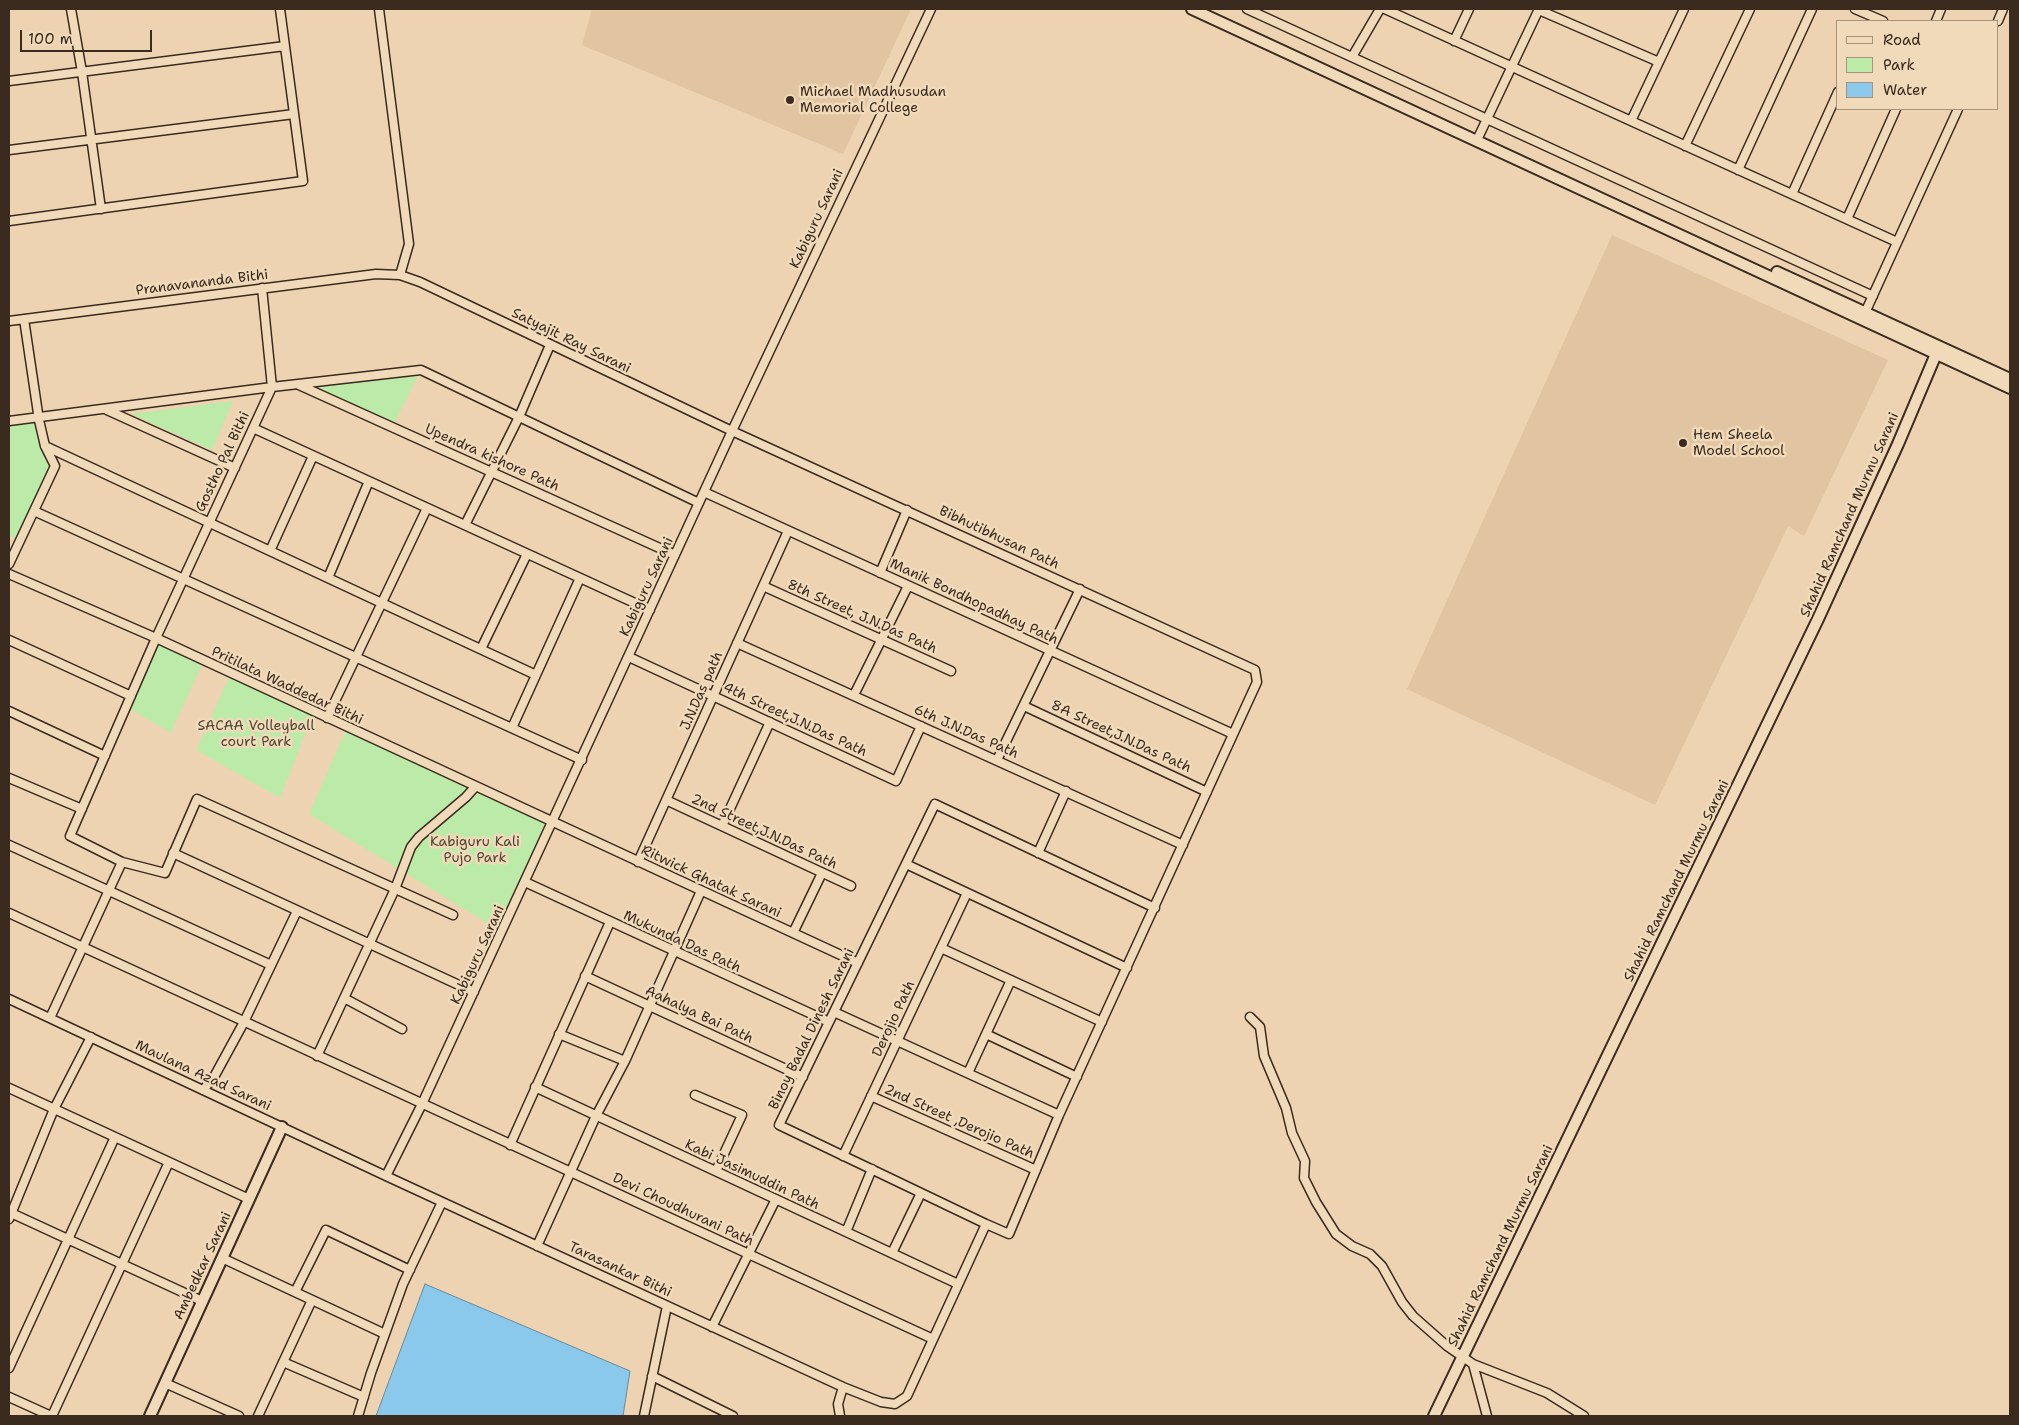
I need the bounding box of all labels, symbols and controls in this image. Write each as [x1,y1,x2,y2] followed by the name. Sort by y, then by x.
[22,20,155,52] scale bar
[1836,20,1999,110] legend
[28,29,73,49] text: 100 m
[1883,30,1921,50] text: Road
[1883,55,1915,75] text: Park
[1883,80,1927,100] text: Water
[800,84,946,116] place label: Michael Madhusudan Memorial College
[784,94,796,106] marker: Michael Madhusudan Memorial College
[787,167,847,271] street label: Kabiguru Sarani
[135,267,269,299] street label: Pranavananda Bithi
[509,305,633,377] street label: Satyajit Ray Sarani
[192,409,254,515] street label: Gostho Pal Bithi
[1797,410,1903,620] street label: Shahid Ramchand Murmu Sarani
[422,421,562,495] street label: Upendra kishore Path
[1693,427,1784,460] place label: Hem Sheela Model School
[1677,437,1689,449] marker: Hem Sheela Model School
[936,503,1062,573] street label: Bibhutibhusan Path
[617,535,677,639] street label: Kabiguru Sarani
[887,556,1061,648] street label: Manik Bondhopadhay Path
[785,576,939,658] street label: 8th Street, J.N.Das Path
[208,643,366,729] street label: Pritilata Waddedar Bithi
[677,649,727,733] street label: J.N.Das path
[720,679,870,761] street label: 4th Street,J.N.Das Path
[1048,697,1194,777] street label: 8A Street,J.N.Das Path
[911,701,1021,763] street label: 6th J.N.Das Path
[197,718,315,750] park label: SACAA Volleyball court Park
[1621,777,1733,985] street label: Shahid Ramchand Murmu Sarani
[688,791,840,873] street label: 2nd Street,J.N.Das Path
[430,834,520,866] park label: Kabiguru Kali Pujo Park
[638,842,784,922] street label: Ritwick Ghatak Sarani
[448,903,508,1007] street label: Kabiguru Sarani
[621,907,743,977] street label: Mukunda Das Path
[766,946,858,1112] street label: Binoy Badal Dinesh Sarani
[869,978,919,1060] street label: Derojio Path
[642,983,756,1047] street label: Aahalya Bai Path
[132,1037,274,1115] street label: Maulana Azad Sarani
[881,1081,1037,1163] street label: 2nd Street ,Derojio Path
[682,1136,822,1214] street label: Kabi Jasimuddin Path
[1445,1142,1557,1350] street label: Shahid Ramchand Murmu Sarani
[610,1170,756,1250] street label: Devi Choudhurani Path
[171,1209,235,1323] street label: Ambedkar Sarani
[566,1239,674,1301] street label: Tarasankar Bithi

